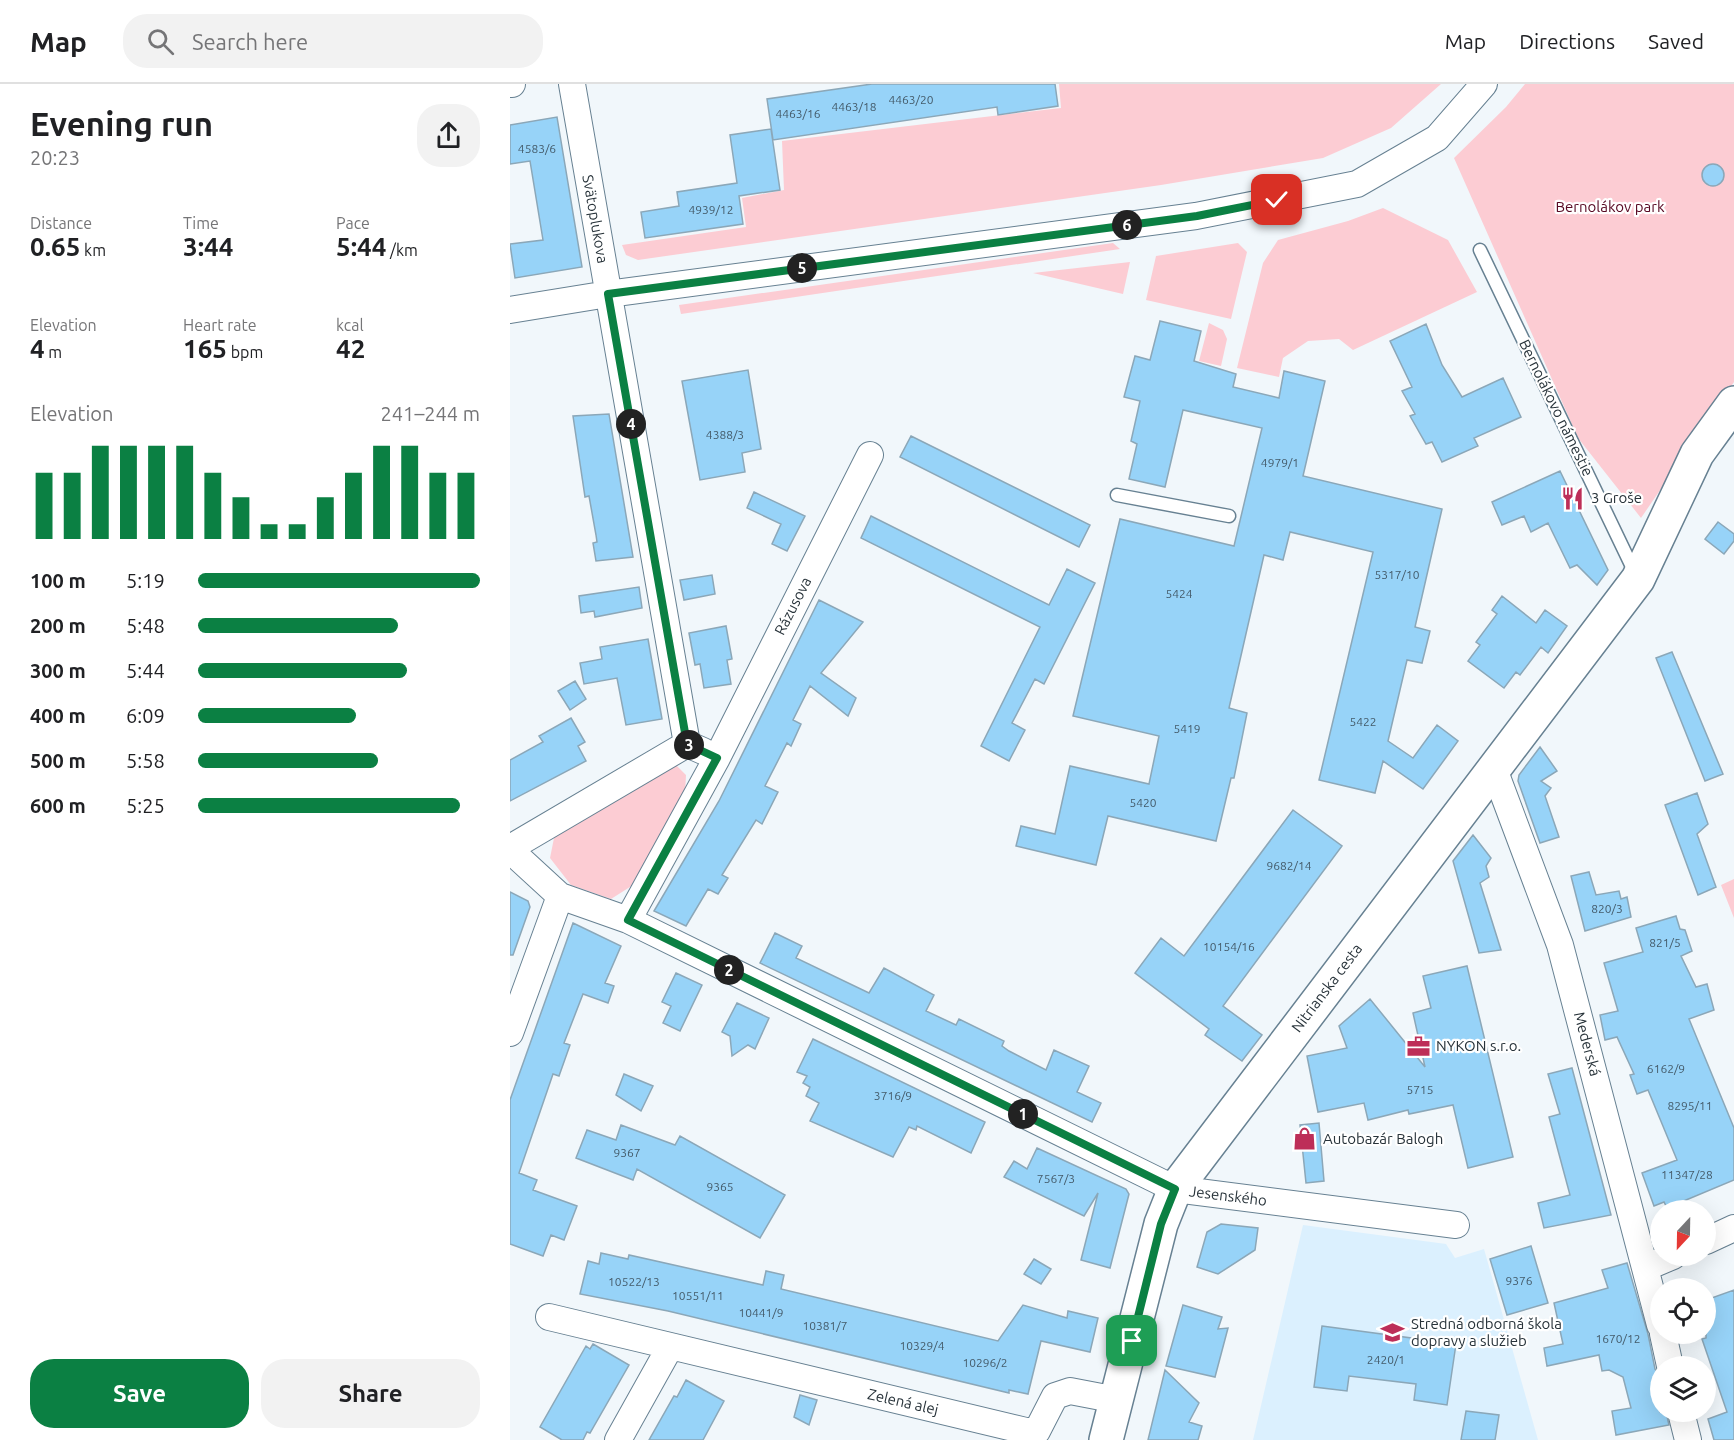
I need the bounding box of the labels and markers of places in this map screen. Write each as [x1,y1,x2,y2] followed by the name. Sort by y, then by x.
[1251,174,1302,225] pin
[1112,210,1142,240] pin: 6
[787,253,817,283] pin: 5
[616,409,646,439] pin: 4
[1560,485,1586,511] restaurant icon: 3 Groše
[1591,489,1642,506] place label: 3 Groše
[674,730,704,760] pin: 3
[714,955,744,985] pin: 2
[1405,1033,1431,1059] office icon: NYKON s.r.o.
[1436,1037,1521,1054] place label: NYKON s.r.o.
[1008,1099,1038,1129] pin: 1
[1292,1126,1318,1152] shop icon: Autobazár Balogh
[1323,1130,1443,1147] place label: Autobazár Balogh
[1106,1315,1157,1366] pin
[1411,1315,1562,1349] place label: Stredná odborná škola dopravy a služieb
[1380,1320,1406,1346] school or university icon: Stredná odborná škola dopravy a služieb

